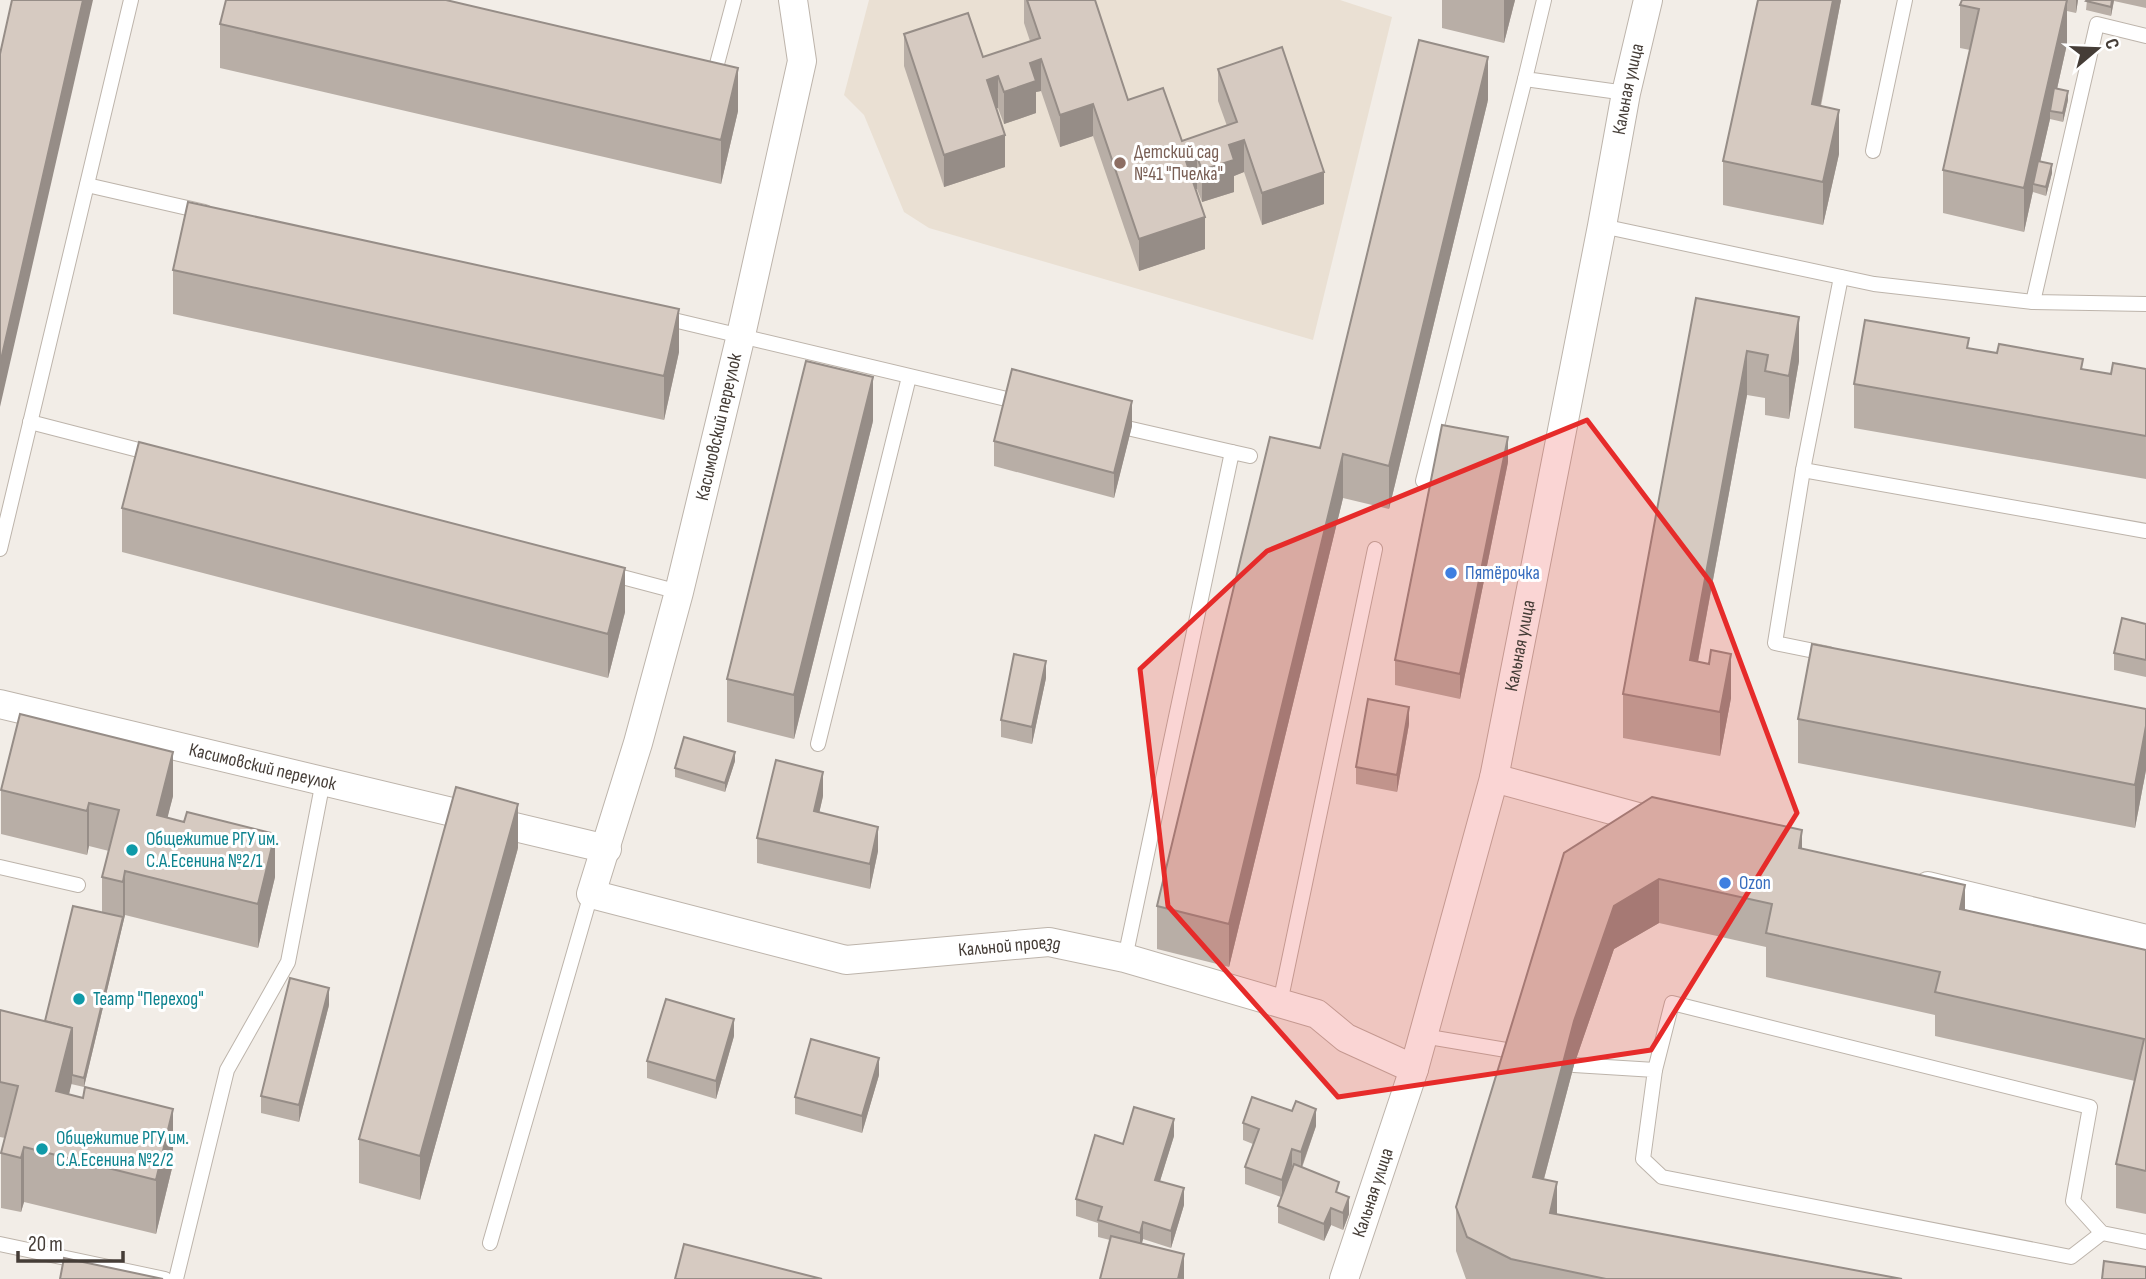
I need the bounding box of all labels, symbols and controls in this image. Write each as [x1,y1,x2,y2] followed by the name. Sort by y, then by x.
[2062,14,2132,84] north arrow
[2099,36,2124,53] text: С
[1607,41,1649,137] street label: Кальная улица
[1134,141,1223,186] place label: Детский сад №41 "Пчелка"
[1112,155,1128,171] marker: Детский сад №41 "Пчелка"
[691,350,747,503] street label: Касимовский переулок
[1465,562,1540,585] place label: Пятёрочка
[1443,565,1459,581] marker: Пятёрочка
[1500,598,1540,693] street label: Кальная улица
[187,738,339,796] street label: Касимовский переулок
[146,828,279,873] place label: Общежитие РГУ им. С.А.Есенина №2/1
[124,842,140,858] marker: Общежитие РГУ им. С.А.Есенина №2/1
[1739,872,1771,895] place label: Ozon
[1717,875,1733,891] marker: Ozon
[957,930,1063,961] street label: Кальной проезд
[93,988,204,1011] place label: Театр "Переход"
[71,991,87,1007] marker: Театр "Переход"
[56,1127,189,1172] place label: Общежитие РГУ им. С.А.Есенина №2/2
[34,1141,50,1157] marker: Общежитие РГУ им. С.А.Есенина №2/2
[1347,1145,1398,1240] street label: Кальная улица
[18,1220,122,1264] scale bar
[28,1232,63,1257] text: 20 m

